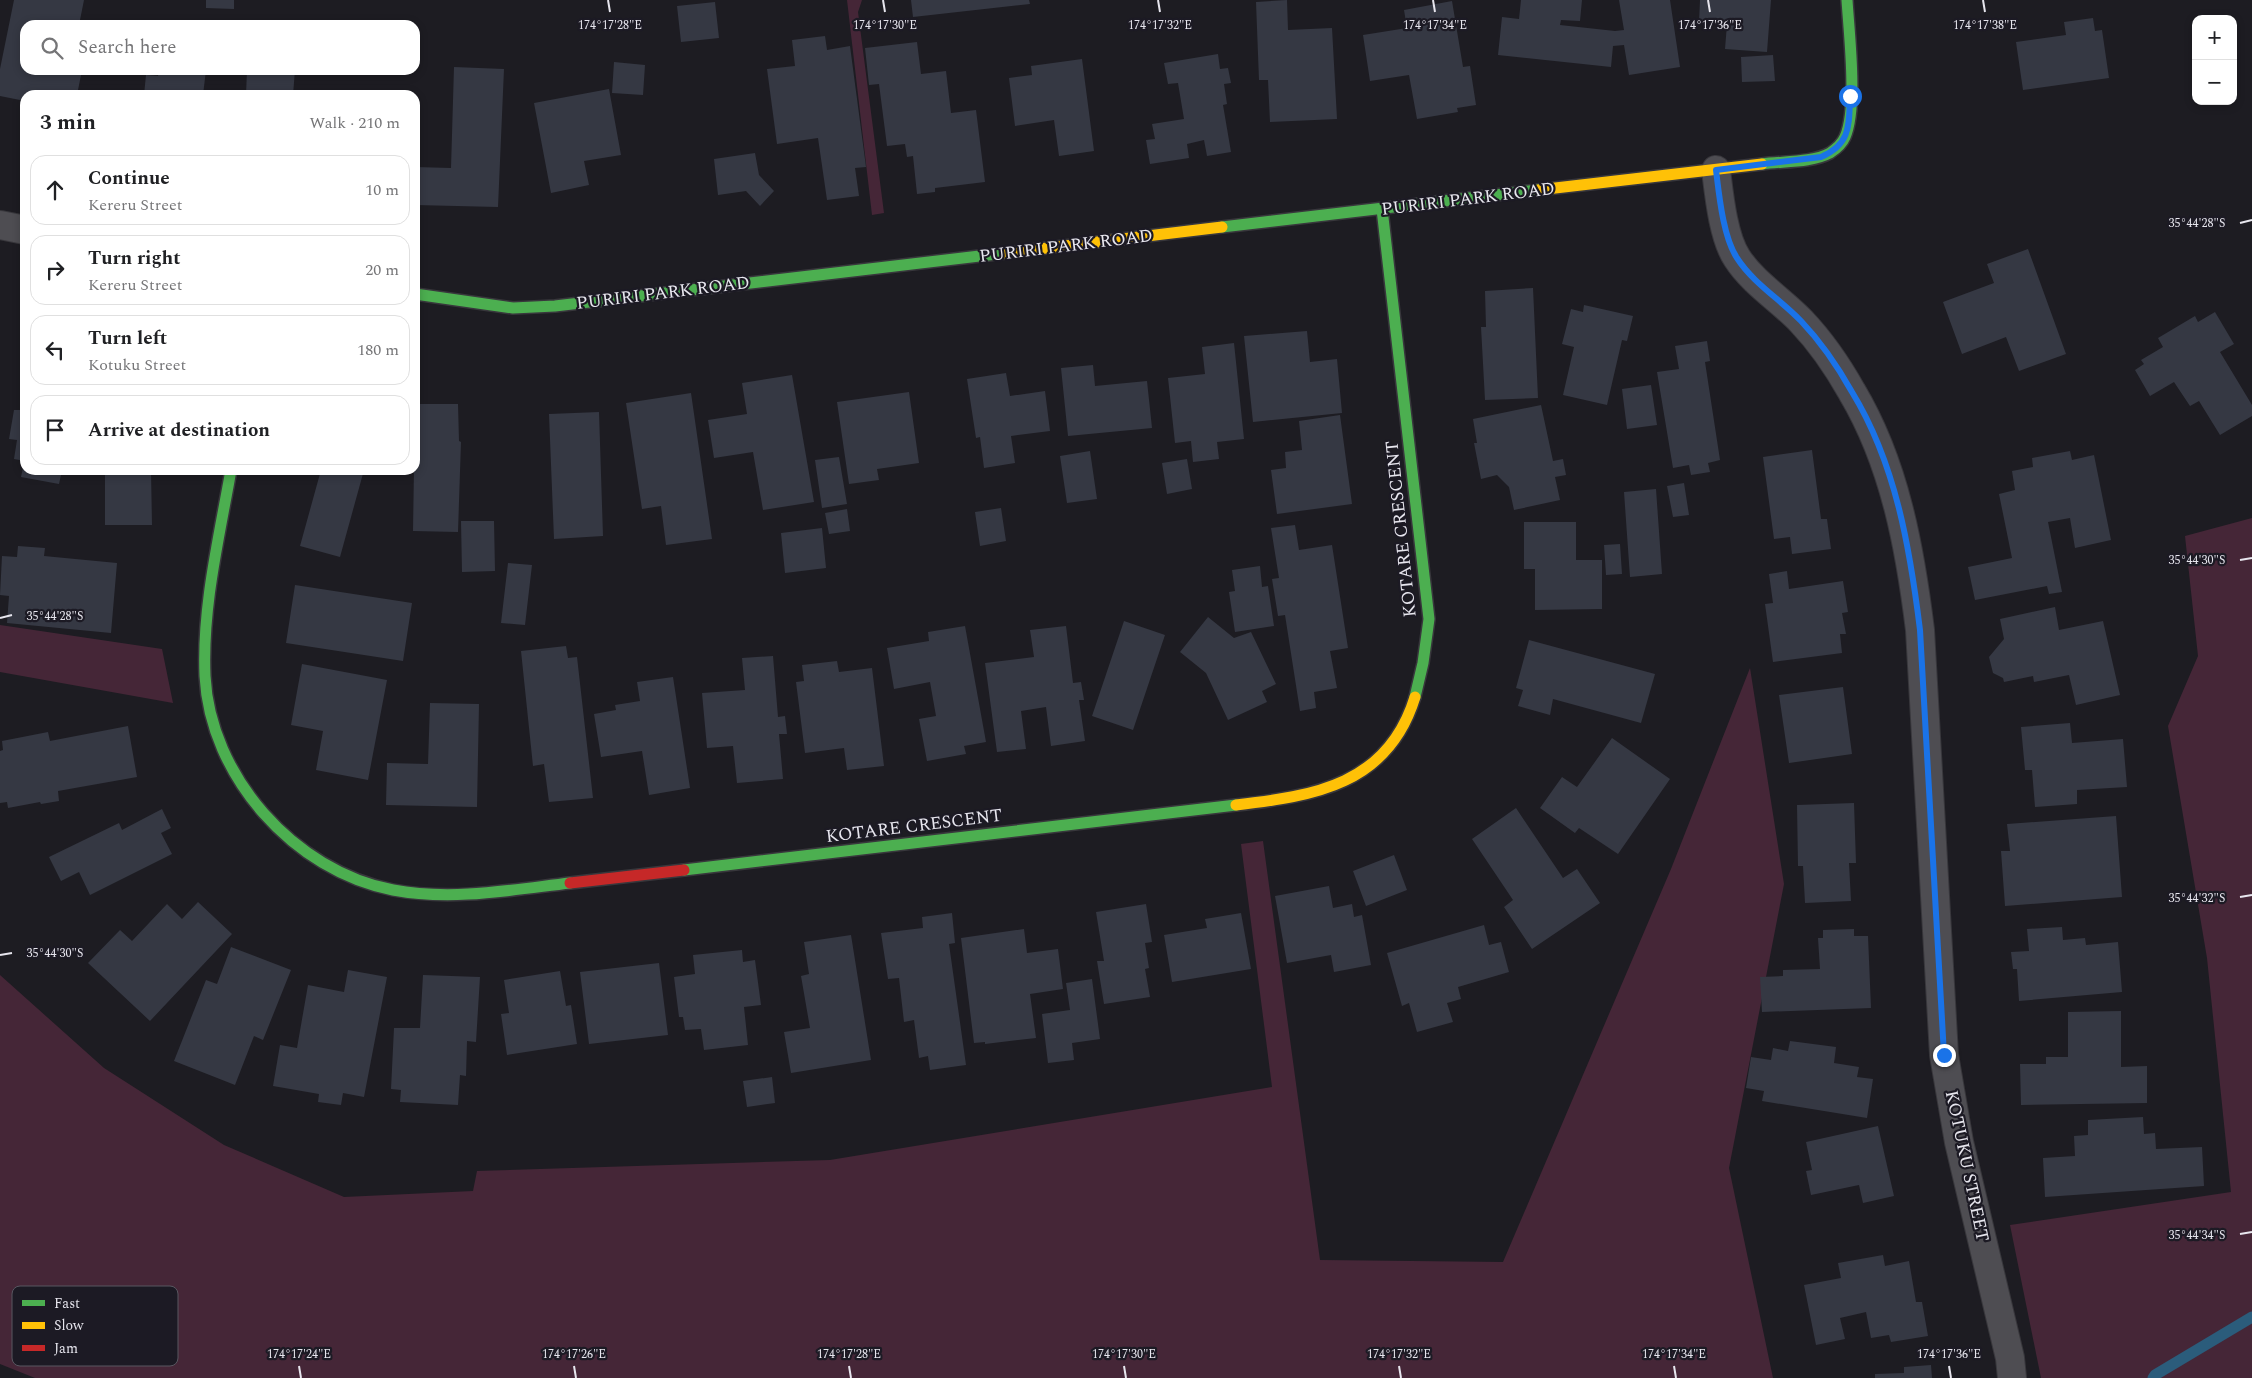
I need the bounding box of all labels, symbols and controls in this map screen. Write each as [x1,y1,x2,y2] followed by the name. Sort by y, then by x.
[2192,15,2237,105] map controls
[2192,15,2237,60] button: +
[578,16,642,35] text: 174°17'28"E
[853,16,917,35] text: 174°17'30"E
[1128,16,1192,35] text: 174°17'32"E
[1403,16,1467,35] text: 174°17'34"E
[1678,16,1742,35] text: 174°17'36"E
[1953,16,2017,35] text: 174°17'38"E
[20,20,420,75] search box
[78,33,177,62] text: Search here
[38,34,66,62] icon: search
[2192,60,2237,105] button: −
[1839,85,1862,108] route start
[40,107,96,139] text: 3 min
[309,111,400,135] text: Walk · 210 m
[88,164,170,193] text: Continue
[1380,175,1556,223] street label: PURIRI PARK ROAD
[41,176,69,204] icon: ahead
[365,178,399,202] text: 10 m
[88,193,182,217] text: Kereru Street
[2169,214,2225,233] text: 35°44'28"S
[978,222,1154,270] street label: PURIRI PARK ROAD
[88,244,181,273] text: Turn right
[41,256,69,284] icon: right
[365,258,399,282] text: 20 m
[575,269,751,317] street label: PURIRI PARK ROAD
[88,273,182,297] text: Kereru Street
[88,324,167,353] text: Turn left
[41,336,69,364] icon: left
[357,338,399,362] text: 180 m
[88,353,186,377] text: Kotuku Street
[41,416,69,444] icon: arrive
[88,416,270,445] text: Arrive at destination
[1378,439,1424,619] street label: KOTARE CRESCENT
[2169,551,2225,570] text: 35°44'30"S
[27,607,83,626] text: 35°44'28"S
[824,802,1004,850] street label: KOTARE CRESCENT
[2169,889,2225,908] text: 35°44'32"S
[27,944,83,963] text: 35°44'30"S
[1933,1044,1956,1067] route end
[1938,1088,1996,1244] street label: KOTUKU STREET
[2169,1226,2225,1245] text: 35°44'34"S
[12,1286,178,1366] legend
[54,1293,80,1314] text: Fast
[54,1315,84,1336] text: Slow
[54,1338,78,1359] text: Jam
[267,1345,331,1364] text: 174°17'24"E
[542,1345,606,1364] text: 174°17'26"E
[817,1345,881,1364] text: 174°17'28"E
[1092,1345,1156,1364] text: 174°17'30"E
[1367,1345,1431,1364] text: 174°17'32"E
[1642,1345,1706,1364] text: 174°17'34"E
[1917,1345,1981,1364] text: 174°17'36"E

